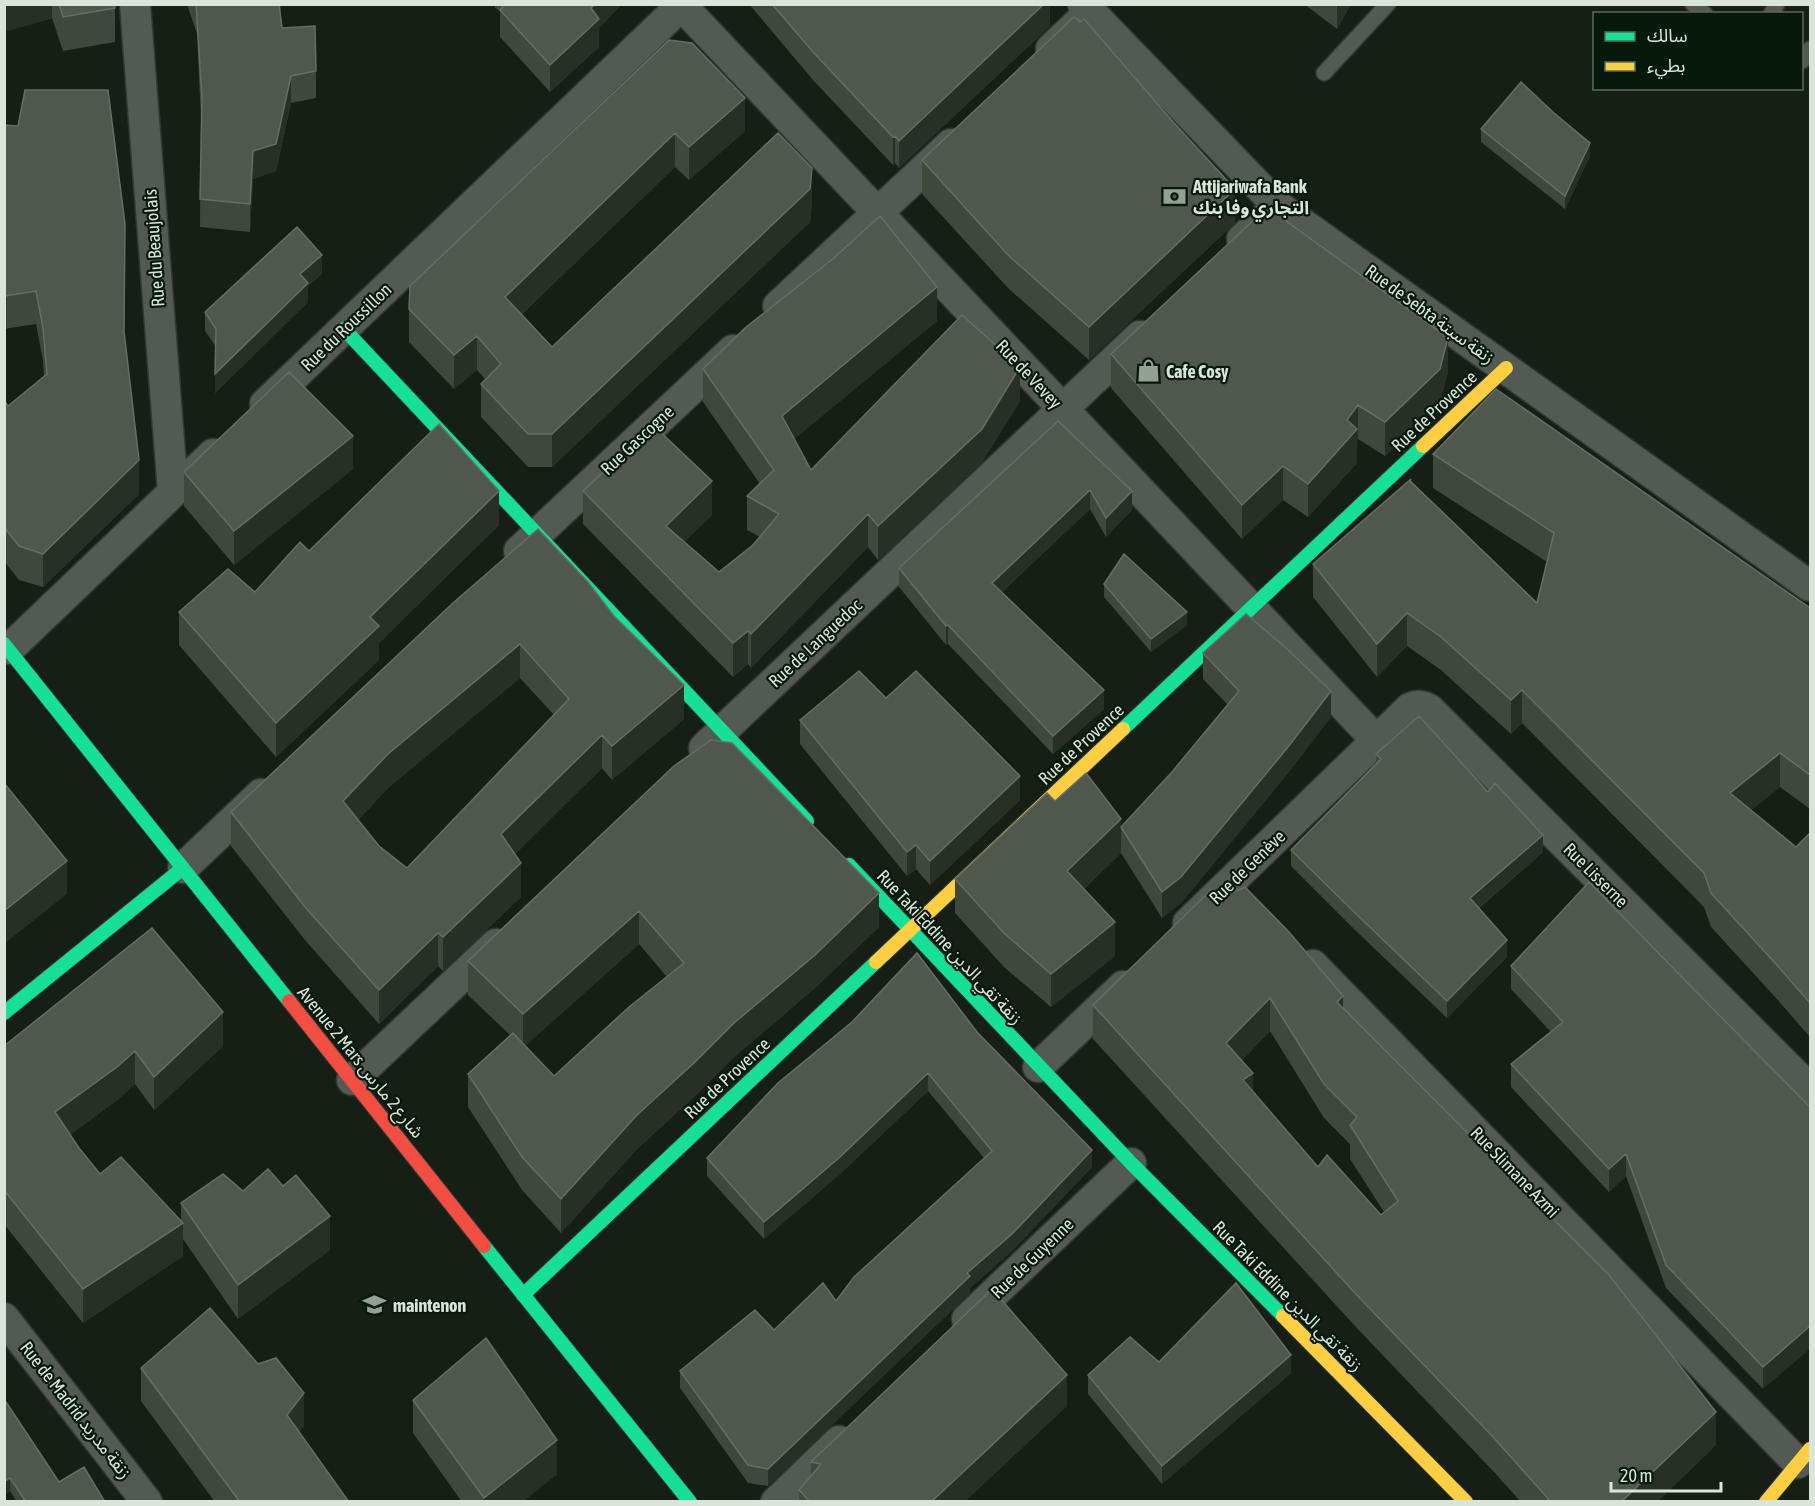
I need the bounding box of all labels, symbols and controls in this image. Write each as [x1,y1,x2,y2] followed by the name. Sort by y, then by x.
[1593,12,1803,90] legend
[1647,25,1688,46] text: سالك
[1647,55,1685,79] text: بطيء
[1192,176,1309,222] place label: Attijariwafa Bank التجاري وفا بنك
[1162,183,1188,209] bank icon: Attijariwafa Bank التجاري وفا بنك
[139,188,169,308] street label: Rue du Beaujolais
[1361,260,1499,369] street label: Rue de Sebta زنقة سبتة
[296,279,396,375] street label: Rue du Roussillon
[992,335,1066,413] street label: Rue de Vevey
[1135,358,1161,384] shop icon: Cafe Cosy
[1166,361,1229,382] place label: Cafe Cosy
[1387,366,1481,456] street label: Rue de Provence
[596,401,678,479] street label: Rue Gascogne
[764,594,866,692] street label: Rue de Languedoc
[1034,699,1128,789] street label: Rue de Provence
[1205,826,1289,908] street label: Rue de Genève
[1559,838,1633,912] street label: Rue Lisserne
[871,865,1027,1031] street label: Rue Taki Eddine زنقة تقي الدين
[290,982,429,1144] street label: Avenue 2 Mars شارع 2 مارس
[680,1033,774,1123] street label: Rue de Provence
[1466,1122,1564,1222] street label: Rue Slimane Azmi
[986,1213,1078,1303] street label: Rue de Guyenne
[1206,1217,1367,1378] street label: Rue Taki Eddine زنقة تقي الدين
[362,1292,388,1318] school or university icon: maintenon
[393,1295,467,1316] place label: maintenon
[15,1337,136,1483] street label: Rue de Madrid زنقة مدريد
[1611,1455,1720,1493] scale bar
[1620,1465,1652,1486] text: 20 m

